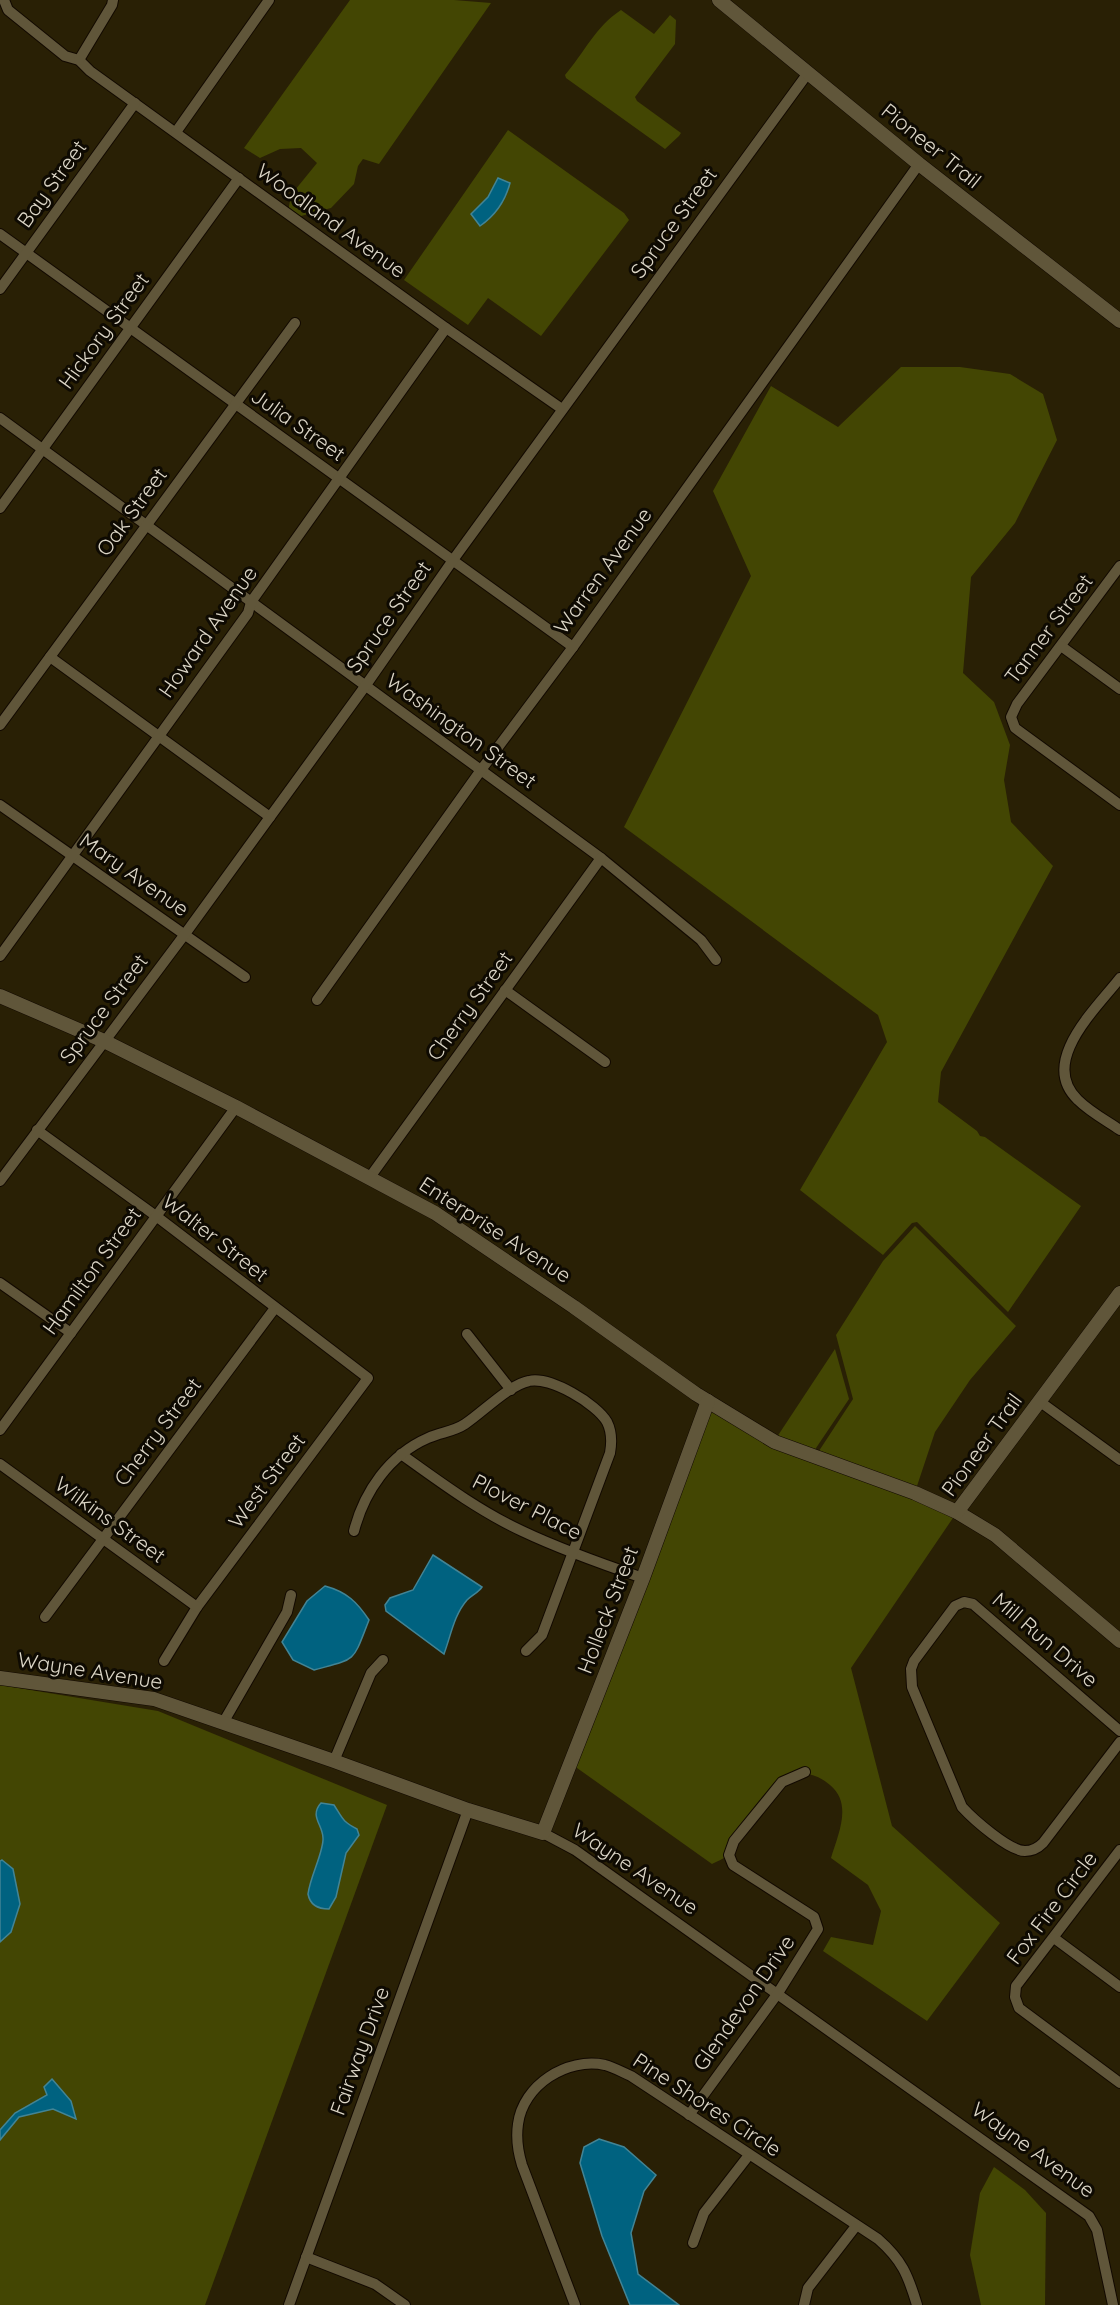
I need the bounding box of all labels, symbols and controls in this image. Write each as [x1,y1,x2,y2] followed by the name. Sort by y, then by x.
[877,97,987,193] street label: Pioneer Trail
[11,135,92,232] street label: Bay Street
[252,157,411,283] street label: Woodland Avenue
[624,162,722,283] street label: Spruce Street
[52,267,154,394] street label: Hickory Street
[246,382,351,466] street label: Julia Street
[90,462,172,561] street label: Oak Street
[548,502,657,639] street label: Warren Avenue
[340,556,436,677] street label: Spruce Street
[152,561,262,702] street label: Howard Avenue
[998,568,1098,688] street label: Tanner Street
[381,667,542,793] street label: Washington Street
[75,827,194,921] street label: Mary Avenue
[421,946,518,1065] street label: Cherry Street
[54,948,153,1068] street label: Spruce Street
[415,1170,576,1288] street label: Enterprise Avenue
[157,1188,274,1287] street label: Walter Street
[36,1202,146,1339] street label: Hamilton Street
[108,1372,206,1491] street label: Cherry Street
[935,1388,1027,1501] street label: Pioneer Trail
[222,1428,310,1533] street label: West Street
[468,1467,586,1545] street label: Plover Place
[50,1470,171,1568] street label: Wilkins Street
[571,1542,643,1677] street label: Holleck Street
[988,1586,1104,1692] street label: Mill Run Drive
[16,1646,164,1694] street label: Wayne Avenue
[568,1816,703,1920] street label: Wayne Avenue
[1000,1846,1102,1969] street label: Fox Fire Circle
[687,1930,800,2075] street label: Glendevon Drive
[324,1983,394,2118] street label: Fairway Drive
[629,2047,787,2162] street label: Pine Shores Circle
[967,2096,1100,2203] street label: Wayne Avenue

